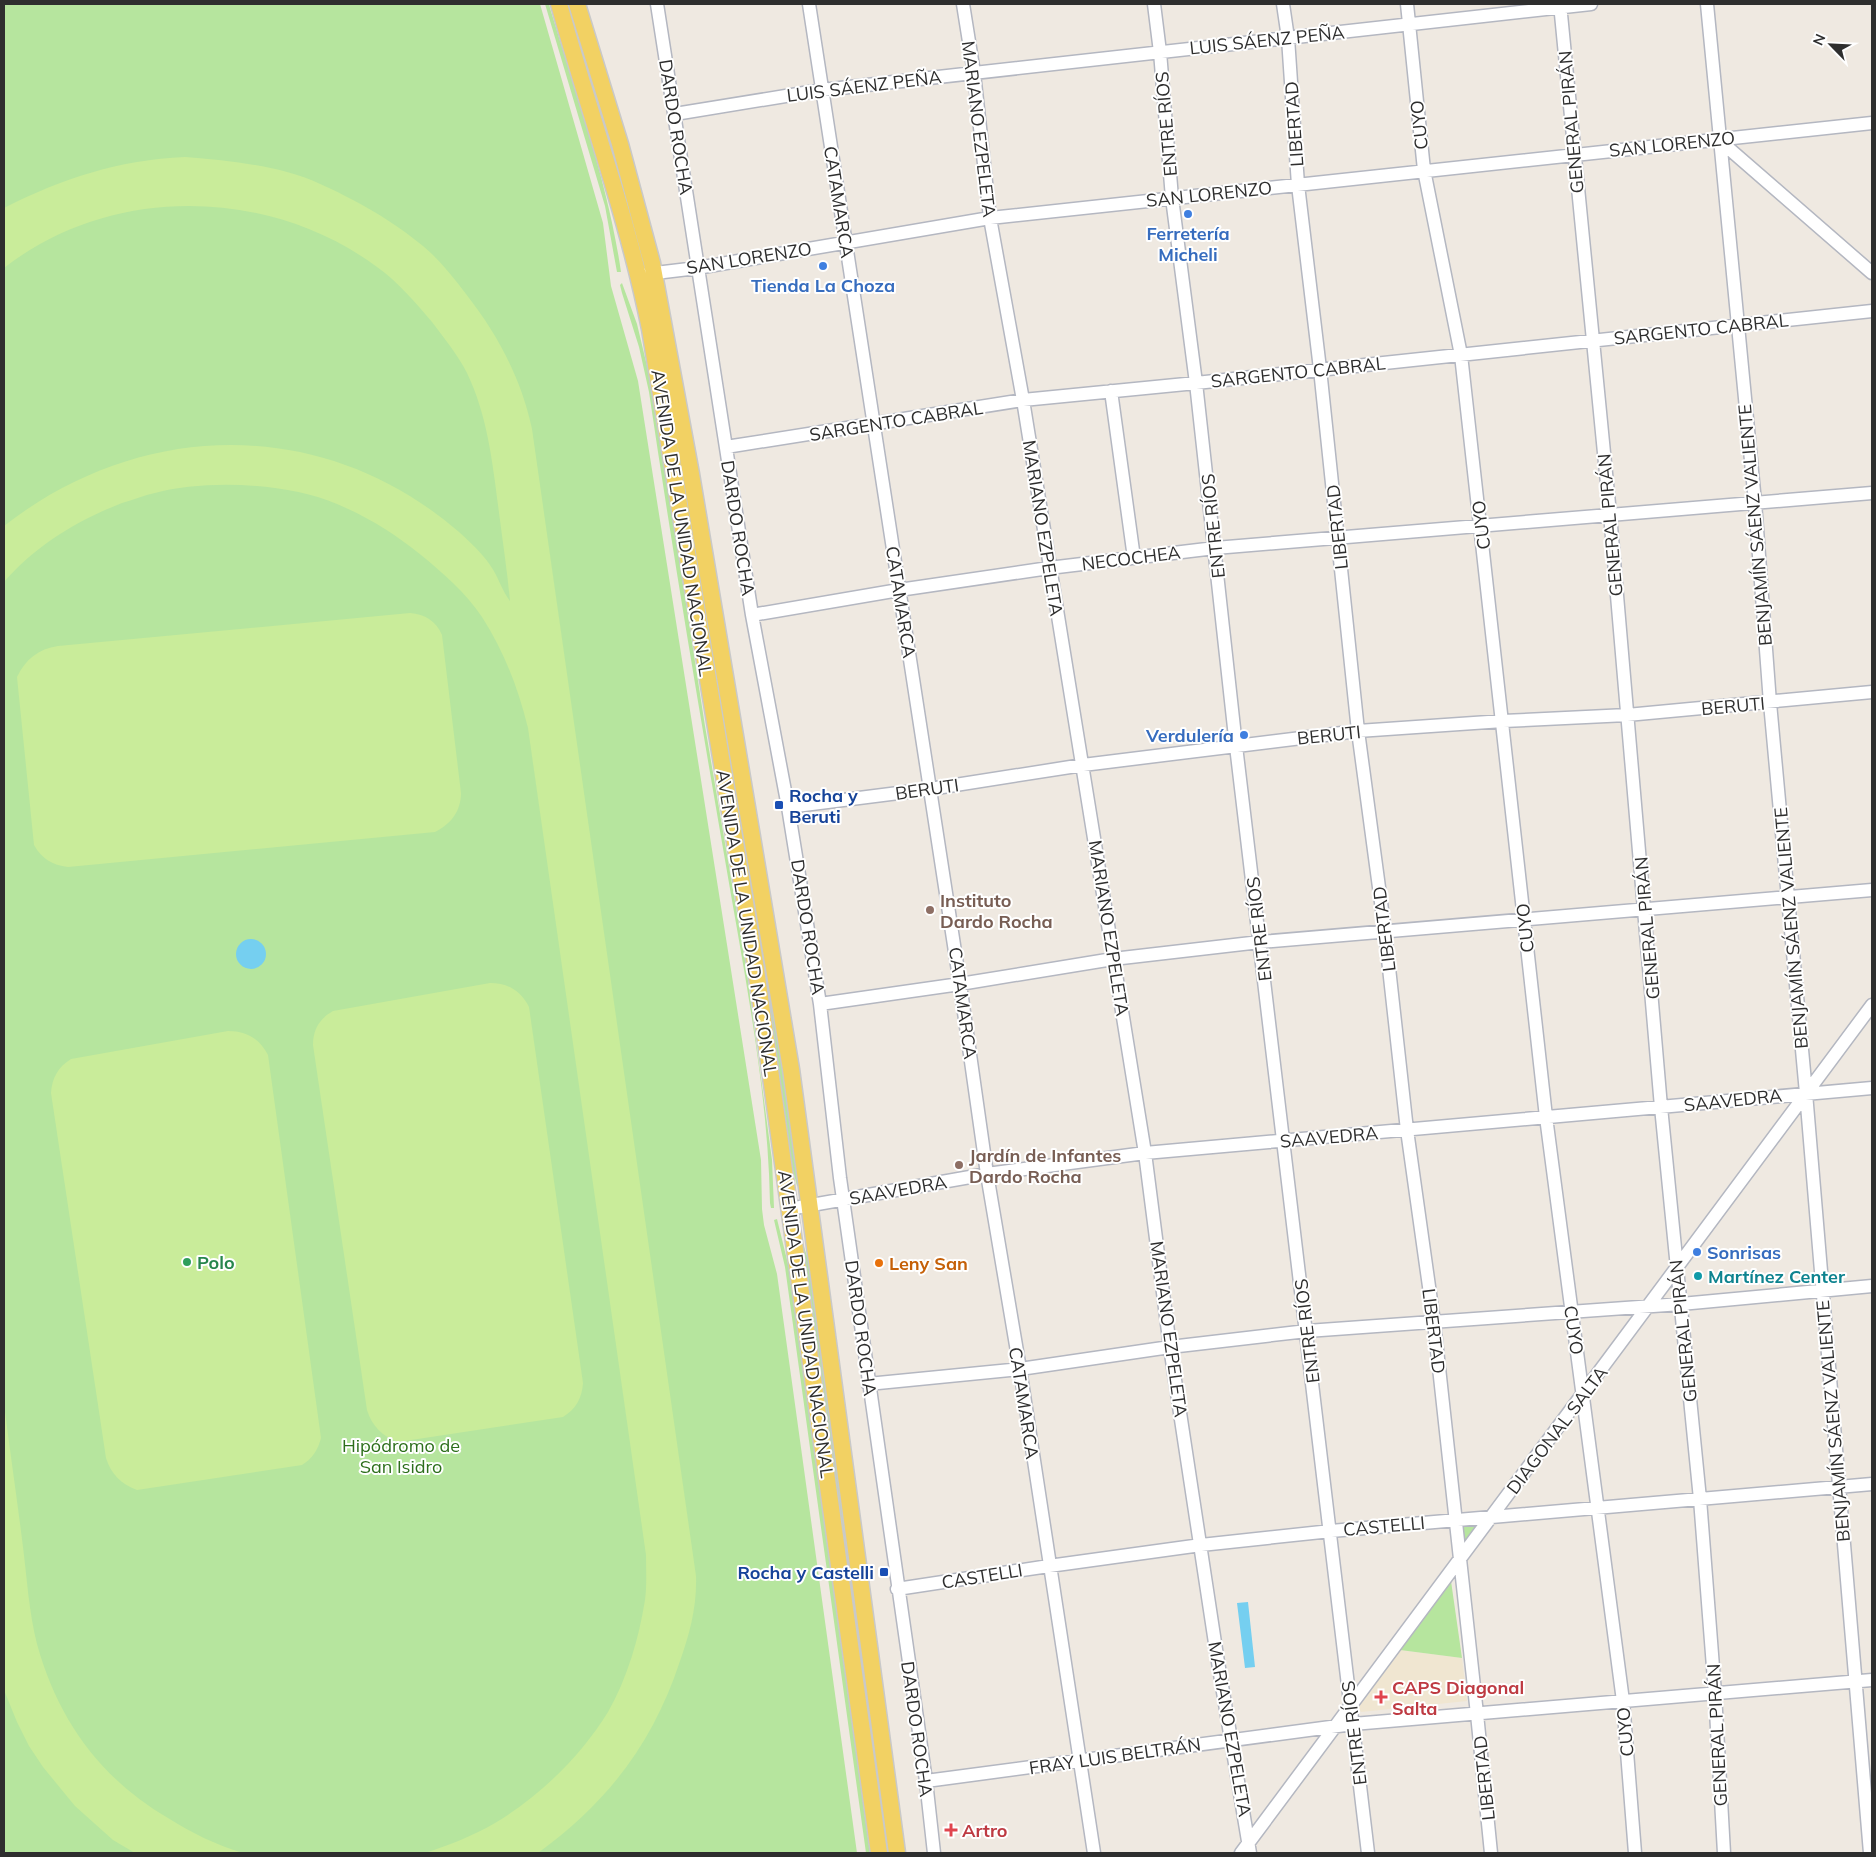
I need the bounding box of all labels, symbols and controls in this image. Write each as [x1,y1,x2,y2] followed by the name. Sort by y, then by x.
[1188,20,1346,60] street label: LUIS SÁENZ PEÑA
[1806,20,1856,70] north arrow
[1809,31,1829,48] text: N
[957,39,1001,219] street label: MARIANO EZPELETA
[1553,50,1589,194] street label: GENERAL PIRÁN
[654,58,698,196] street label: DARDO ROCHA
[785,65,943,107] street label: LUIS SÁENZ PEÑA
[1150,71,1182,177] street label: ENTRE RÍOS
[1280,81,1308,167] street label: LIBERTAD
[1405,99,1433,151] street label: CUYO
[1608,126,1736,162] street label: SAN LORENZO
[819,144,859,260] street label: CATAMARCA
[1145,176,1273,212] street label: SAN LORENZO
[1182,208,1194,220] marker: Ferretería Micheli
[1146,222,1230,266] place label: Ferretería Micheli
[685,237,813,279] street label: SAN LORENZO
[817,260,829,272] marker: Tienda La Choza
[751,274,895,297] place label: Tienda La Choza
[1613,308,1790,350] street label: SARGENTO CABRAL
[1210,351,1387,393] street label: SARGENTO CABRAL
[646,368,718,678] street label: AVENIDA DE LA UNIDAD NACIONAL
[808,396,985,446] street label: SARGENTO CABRAL
[1733,403,1777,647] street label: BENJAMÍN SÁENZ VALIENTE
[1018,439,1068,617] street label: MARIANO EZPELETA
[1592,453,1628,597] street label: GENERAL PIRÁN
[716,459,760,597] street label: DARDO ROCHA
[1196,473,1230,579] street label: ENTRE RÍOS
[1321,483,1353,571] street label: LIBERTAD
[1467,499,1495,551] street label: CUYO
[1080,541,1182,575] street label: NECOCHEA
[881,544,921,660] street label: CATAMARCA
[1700,692,1766,720] street label: BERUTI
[1296,720,1362,750] street label: BERUTI
[1145,724,1234,747] place label: Verdulería
[1238,729,1250,741] marker: Verdulería
[711,768,783,1078] street label: AVENIDA DE LA UNIDAD NACIONAL
[894,773,960,805] street label: BERUTI
[789,784,858,828] place label: Rocha y Beruti
[773,799,785,811] marker: Rocha y Beruti
[1769,806,1813,1050] street label: BENJAMÍN SÁENZ VALIENTE
[1084,839,1134,1017] street label: MARIANO EZPELETA
[1629,856,1665,1000] street label: GENERAL PIRÁN
[786,858,830,996] street label: DARDO ROCHA
[1241,876,1277,982] street label: ENTRE RÍOS
[1367,885,1401,973] street label: LIBERTAD
[940,889,1053,933] place label: Instituto Dardo Rocha
[1511,902,1539,954] street label: CUYO
[924,904,936,916] marker: Instituto Dardo Rocha
[944,946,982,1060] street label: CATAMARCA
[1683,1083,1783,1117] street label: SAAVEDRA
[1279,1121,1379,1153] street label: SAAVEDRA
[969,1144,1121,1188] place label: Jardín de Infantes Dardo Rocha
[953,1159,965,1171] marker: Jardín de Infantes Dardo Rocha
[773,1169,839,1479] street label: AVENIDA DE LA UNIDAD NACIONAL
[847,1170,949,1210] street label: SAAVEDRA
[1145,1239,1193,1419] street label: MARIANO EZPELETA
[1707,1241,1781,1264] place label: Sonrisas
[1691,1246,1703,1258] marker: Sonrisas
[197,1251,235,1274] place label: Polo
[889,1252,968,1275] place label: Leny San
[181,1256,193,1268] marker: Polo
[873,1257,885,1269] marker: Leny San
[840,1259,882,1397] street label: DARDO ROCHA
[1664,1259,1702,1403] street label: GENERAL PIRÁN
[1708,1265,1846,1288] place label: Martínez Center
[1692,1270,1704,1282] marker: Martínez Center
[1289,1278,1325,1384] street label: ENTRE RÍOS
[1417,1287,1451,1375] street label: LIBERTAD
[1811,1299,1855,1543] street label: BENJAMÍN SÁENZ VALIENTE
[1559,1304,1589,1356] street label: CUYO
[1004,1345,1044,1461] street label: CATAMARCA
[1501,1362,1613,1498] street label: DIAGONAL SALTA
[342,1434,460,1478] park label: Hipódromo de San Isidro
[1342,1511,1426,1541] street label: CASTELLI
[940,1558,1024,1594] street label: CASTELLI
[737,1561,874,1584] place label: Rocha y Castelli
[878,1566,890,1578] marker: Rocha y Castelli
[1203,1640,1257,1818] street label: MARIANO EZPELETA
[896,1660,938,1798] street label: DARDO ROCHA
[1702,1663,1732,1807] street label: GENERAL PIRÁN
[1392,1676,1524,1720] place label: CAPS Diagonal Salta
[1336,1680,1372,1786] street label: ENTRE RÍOS
[1374,1690,1388,1704] marker: CAPS Diagonal Salta
[1611,1706,1639,1758] street label: CUYO
[1028,1733,1202,1779] street label: FRAY LUIS BELTRÁN
[1468,1734,1500,1822] street label: LIBERTAD
[962,1819,1008,1842] place label: Artro
[944,1823,958,1837] marker: Artro

